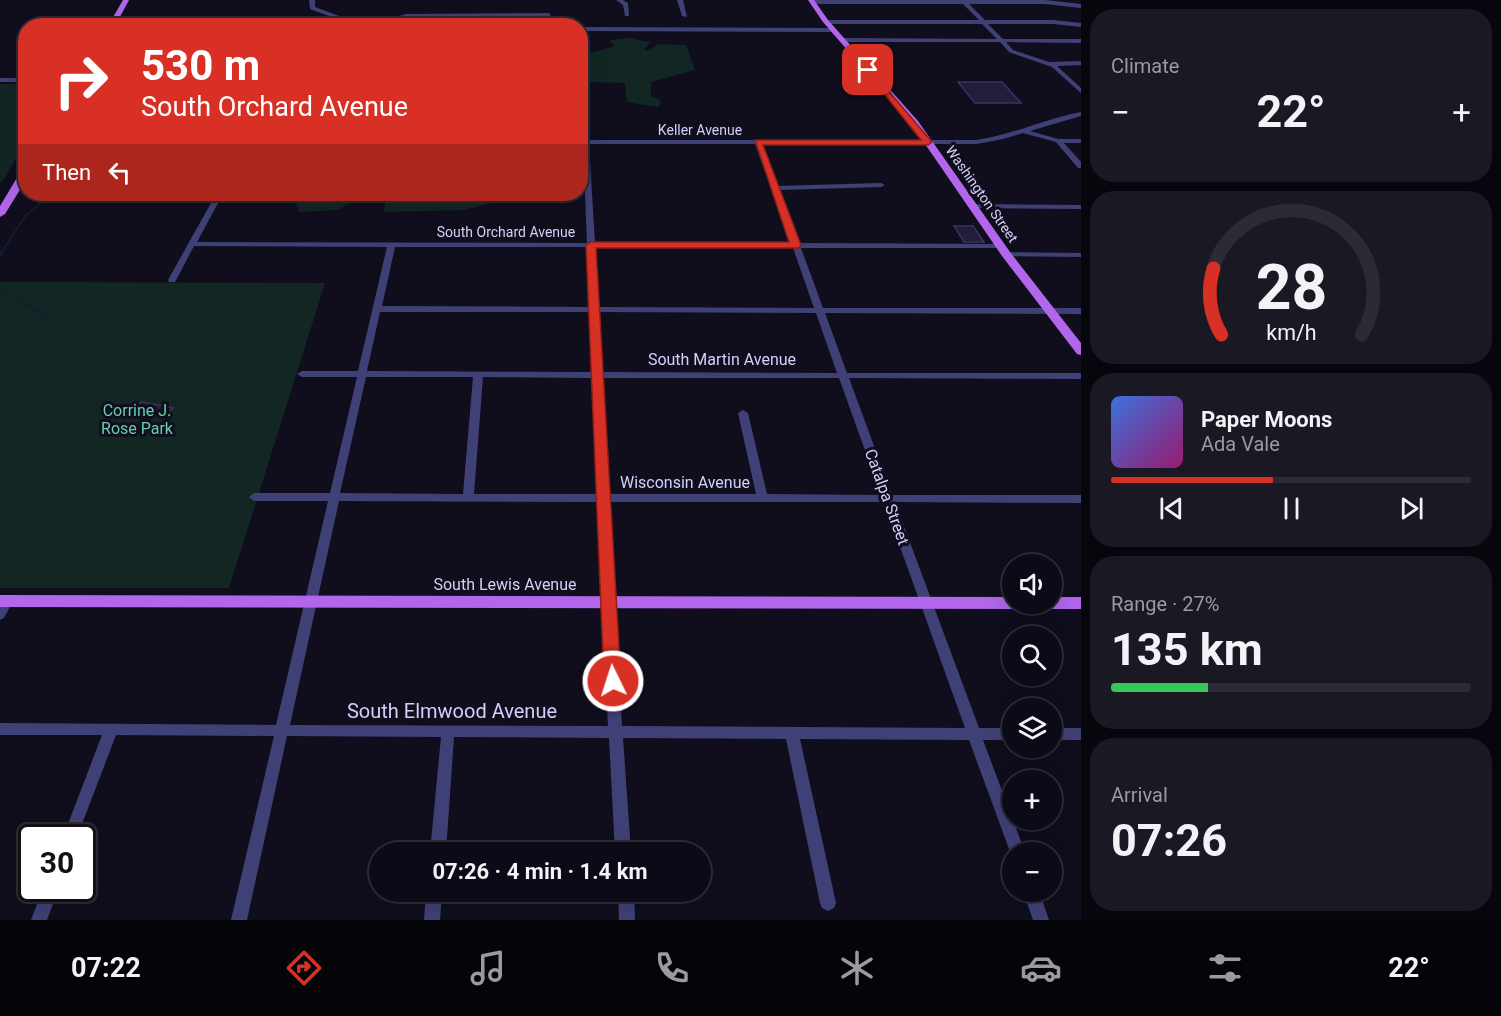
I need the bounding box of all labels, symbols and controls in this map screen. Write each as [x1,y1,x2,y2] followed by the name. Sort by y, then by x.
[141,41,260,90] text: 530 m
[42,42,120,120] icon: right
[842,44,893,95] pin
[851,53,884,86] icon: arrive
[1111,54,1179,78] text: Climate
[1256,85,1326,138] text: 22°
[141,91,408,123] text: South Orchard Avenue
[1111,93,1130,132] text: −
[1452,93,1471,132] text: +
[658,122,742,138] street label: Keller Avenue
[943,143,1022,246] street label: Washington Street
[103,156,136,189] icon: left
[42,160,91,185] text: Then
[437,224,575,240] street label: South Orchard Avenue
[1255,251,1327,324] text: 28
[1266,320,1316,345] text: km/h
[648,350,796,369] street label: South Martin Avenue
[101,401,174,438] park label: Corrine J. Rose Park
[1201,407,1332,432] text: Paper Moons
[1201,432,1280,456] text: Ada Vale
[861,446,913,548] street label: Catalpa Street
[620,473,750,492] street label: Wisconsin Avenue
[1155,492,1188,525] icon: previous
[1275,492,1308,525] icon: pause
[1395,492,1428,525] icon: next
[1002,554,1062,902] map controls
[1002,554,1062,614] button: sound
[433,575,577,594] street label: South Lewis Avenue
[1111,592,1219,616] text: Range · 27%
[1111,623,1263,676] text: 135 km
[1002,626,1062,686] button: search
[581,649,645,713] position arrow
[1002,698,1062,758] button: layers
[347,699,557,723] street label: South Elmwood Avenue
[1002,770,1062,830] button: +
[1111,783,1168,807] text: Arrival
[1111,814,1227,867] text: 07:26
[18,824,96,902] speed limit sign: 30
[1002,842,1062,902] button: −
[432,859,648,884] text: 07:26 · 4 min · 1.4 km
[283,947,325,989] icon: directions
[467,947,509,989] icon: music
[651,947,693,989] icon: phone
[836,947,878,989] icon: climate
[1020,947,1062,989] icon: car
[1204,947,1246,989] icon: filters
[71,952,141,984] text: 07:22
[1388,952,1430,984] text: 22°

